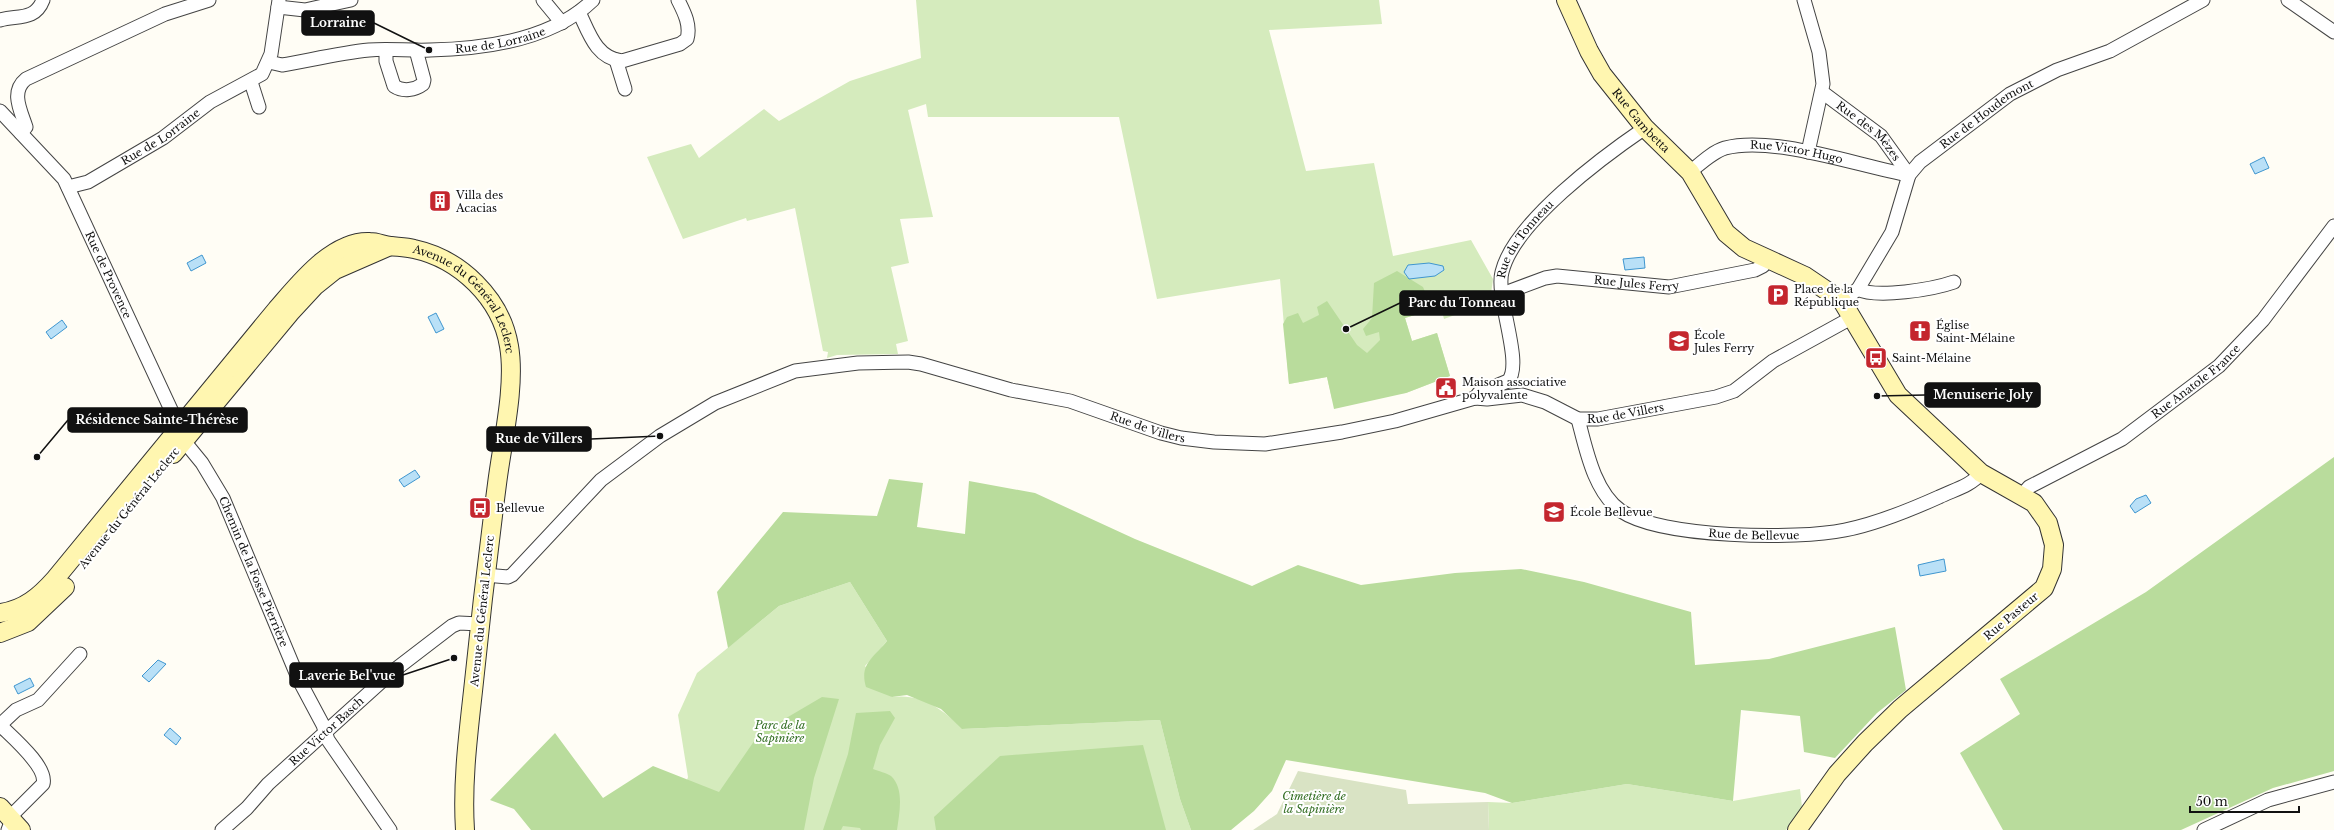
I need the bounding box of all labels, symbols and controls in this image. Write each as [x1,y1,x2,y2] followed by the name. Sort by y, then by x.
[302,11,374,35] callout: Lorraine
[310,15,366,30] text: Lorraine
[455,24,548,56] street label: Rue de Lorraine
[1937,76,2036,152] street label: Rue de Houdemont
[1609,85,1673,156] street label: Rue Gambetta
[1833,98,1904,164] street label: Rue des Mèzes
[118,105,203,168] street label: Rue de Lorraine
[1750,138,1844,166] street label: Rue Victor Hugo
[427,188,453,214] building icon: Villa des Acacias
[455,188,503,215] place label: Villa des Acacias
[1494,197,1557,280] street label: Rue du Tonneau
[82,229,135,321] street label: Rue de Provence
[410,242,517,354] street label: Avenue du Général Leclerc
[1593,273,1680,294] street label: Rue Jules Ferry
[1765,282,1791,308] parking icon: Place de la République
[1794,282,1859,309] place label: Place de la République
[1400,291,1524,315] callout: Parc du Tonneau
[1408,295,1516,310] text: Parc du Tonneau
[1907,318,1933,344] church icon: Église Saint-Mélaine
[1936,318,2015,345] place label: Église Saint-Mélaine
[1666,328,1692,354] school or university icon: École Jules Ferry
[1692,328,1754,355] place label: École Jules Ferry
[2149,341,2243,421] street label: Rue Anatole France
[1863,345,1889,371] bus stop icon: Saint-Mélaine
[1892,351,1971,365] place label: Saint-Mélaine
[1433,375,1459,401] public building icon: Maison associative polyvalente
[1462,375,1566,402] place label: Maison associative polyvalente
[1925,383,2040,407] callout: Menuiserie Joly
[1933,387,2033,402] text: Menuiserie Joly
[1587,400,1665,426] street label: Rue de Villers
[68,408,247,432] callout: Résidence Sainte-Thérèse
[1108,409,1186,445] street label: Rue de Villers
[76,412,238,427] text: Résidence Sainte-Thérèse
[487,427,591,451] callout: Rue de Villers
[495,431,583,446] text: Rue de Villers
[75,444,182,572] street label: Avenue du Général Leclerc
[216,494,291,649] street label: Chemin de la Fosse Pierrière
[467,495,493,521] bus stop icon: Bellevue
[1541,499,1567,525] school or university icon: École Bellevue
[496,501,544,515] place label: Bellevue
[1570,505,1653,519] place label: École Bellevue
[1708,526,1800,543] street label: Rue de Bellevue
[467,535,497,688] street label: Avenue du Général Leclerc
[1981,589,2042,643] street label: Rue Pasteur
[290,663,403,687] callout: Laverie Bel'vue
[299,668,395,683] text: Laverie Bel'vue
[286,694,367,768] street label: Rue Victor Basch
[754,718,805,745] park label: Parc de la Sapinière
[2190,788,2299,814] scale bar
[1282,789,1346,816] park label: Cimetière de la Sapinière
[2196,794,2228,809] text: 50 m

